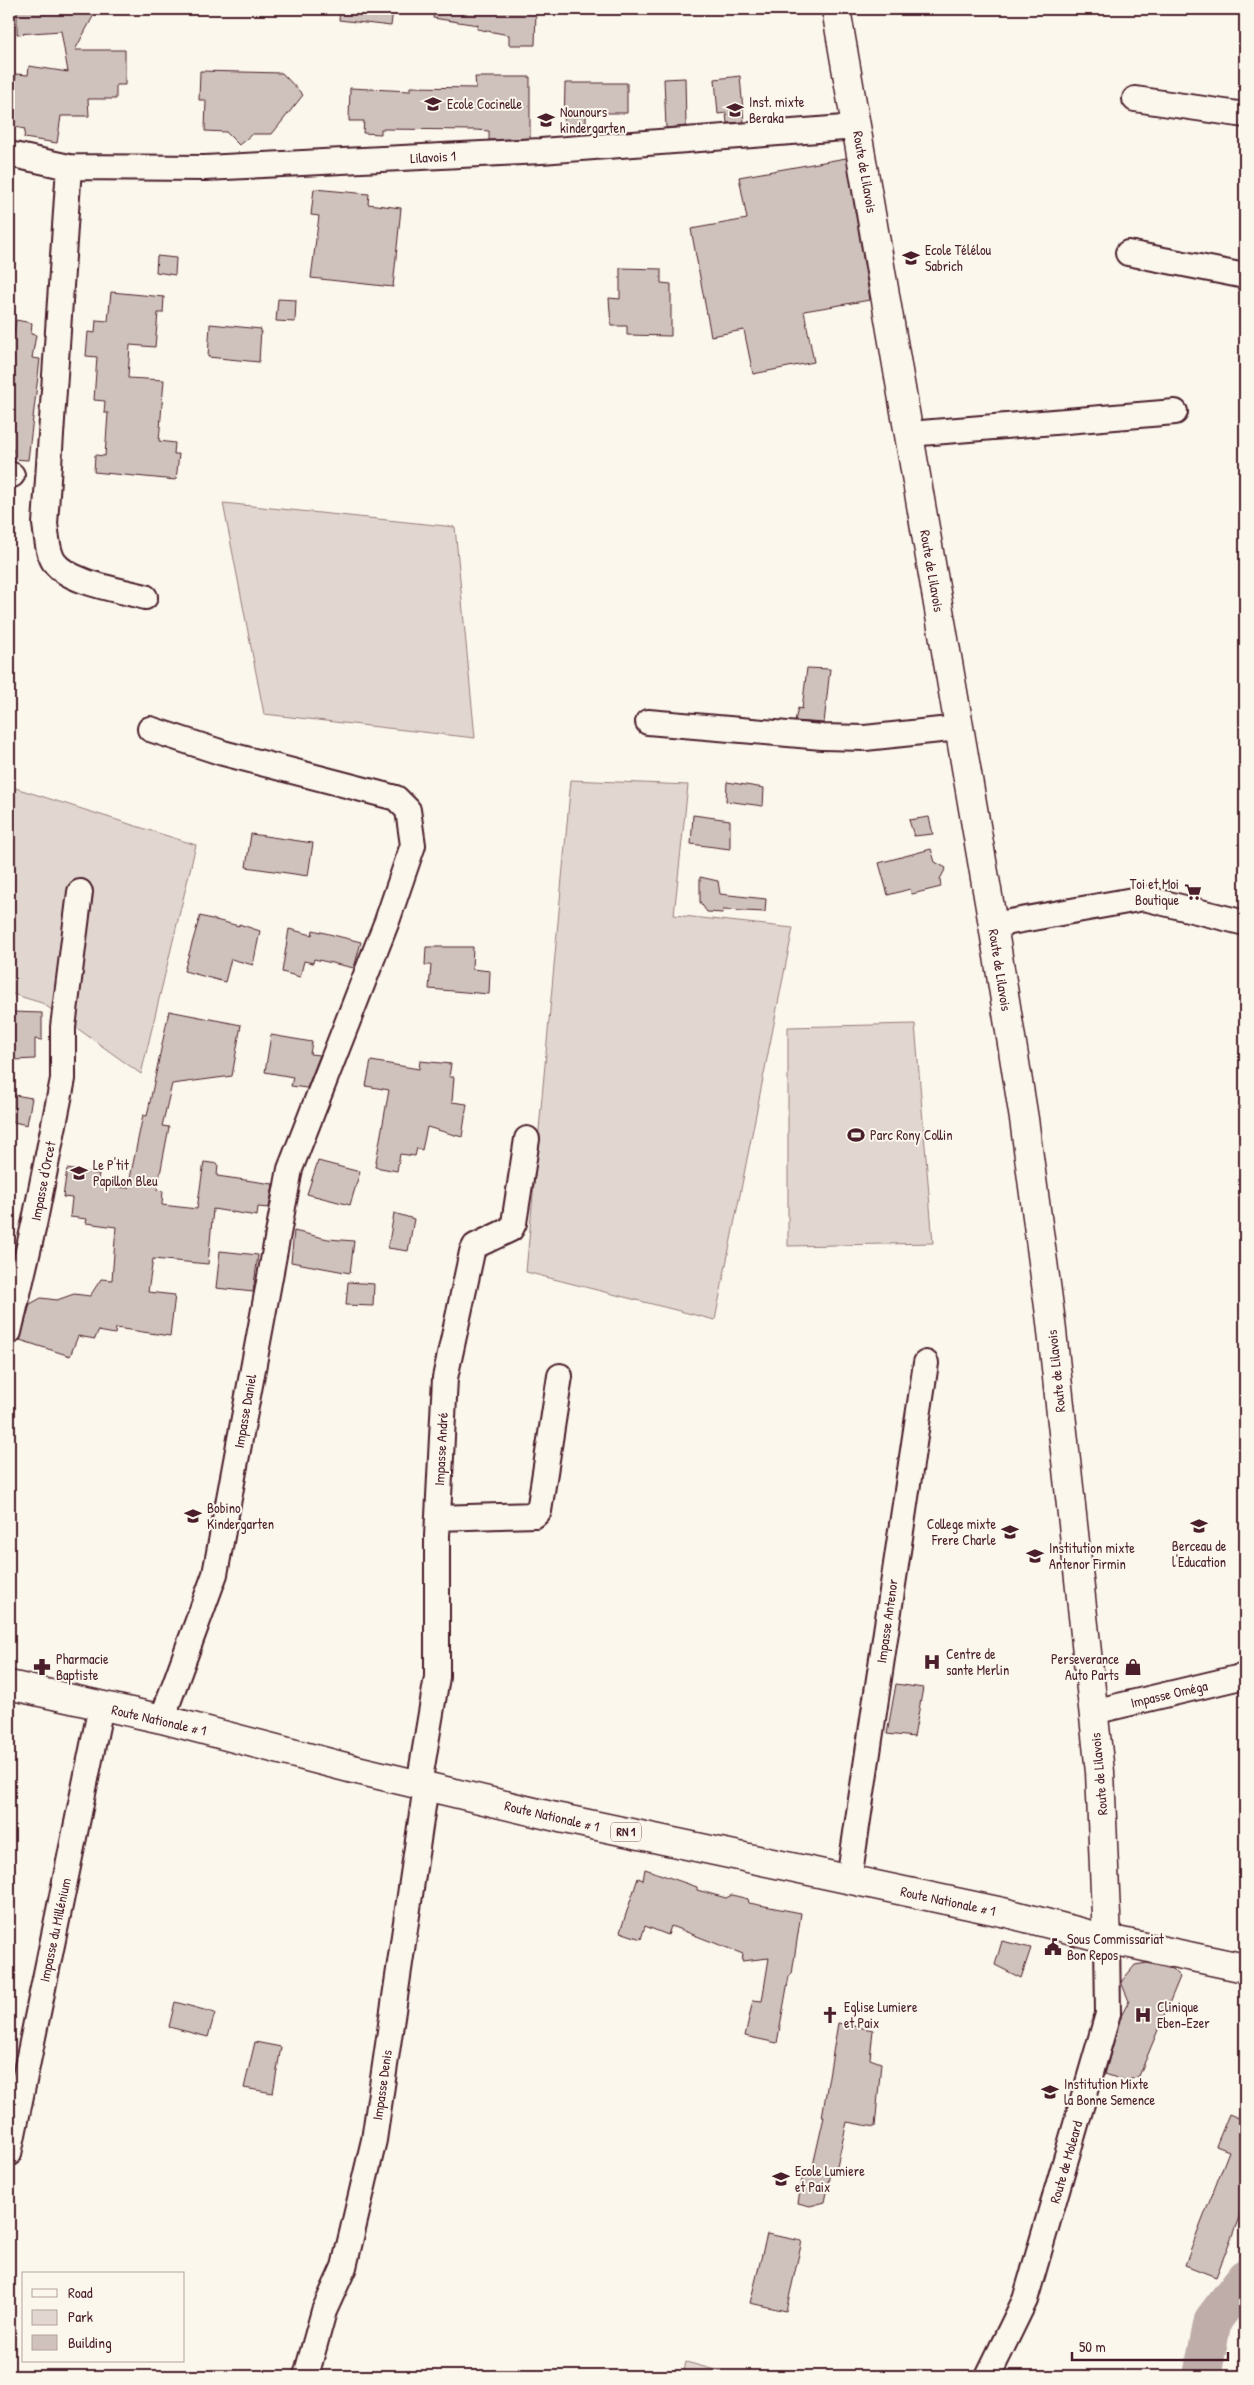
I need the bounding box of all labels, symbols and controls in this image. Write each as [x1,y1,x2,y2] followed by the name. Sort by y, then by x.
[749,92,805,127] place label: Inst. mixte Beraka
[423,94,443,114] school or university icon: Ecole Cocinelle
[447,94,523,113] place label: Ecole Cocinelle
[725,100,745,120] school or university icon: Inst. mixte Beraka
[560,102,626,138] place label: Nounours kindergarten
[536,110,556,130] school or university icon: Nounours kindergarten
[849,129,882,214] street label: Route de Lilavois
[410,146,456,167] street label: Lilavois 1
[925,240,992,275] place label: Ecole Télélou Sabrich
[901,248,921,268] school or university icon: Ecole Télélou Sabrich
[916,528,949,613] street label: Route de Lilavois
[1130,874,1179,910] place label: Toi et Moi Boutique
[1183,882,1203,902] supermarket icon: Toi et Moi Boutique
[985,928,1016,1012] street label: Route de Lilavois
[846,1125,866,1145] sports icon: Parc Rony Collin
[870,1125,953,1145] place label: Parc Rony Collin
[25,1139,61,1222] street label: Impasse d'Orcet
[93,1155,158,1191] place label: Le P'tit Papillon Bleu
[69,1163,89,1183] school or university icon: Le P'tit Papillon Bleu
[1042,1329,1069,1413] street label: Route de Lilavois
[229,1372,261,1450] street label: Impasse Daniel
[429,1411,453,1486] street label: Impasse André
[207,1498,274,1534] place label: Bobino Kindergarten
[183,1506,203,1526] school or university icon: Bobino Kindergarten
[927,1514,996,1549] place label: College mixte Frere Charle
[1189,1516,1209,1536] school or university icon: Berceau de l'Education
[1000,1522,1020,1542] school or university icon: College mixte Frere Charle
[1172,1536,1227,1571] place label: Berceau de l'Education
[1049,1538,1135,1573] place label: Institution mixte Antenor Firmin
[1025,1546,1045,1566] school or university icon: Institution mixte Antenor Firmin
[871,1577,903,1664] street label: Impasse Antenor
[946,1644,1009,1679] place label: Centre de sante Merlin
[56,1649,109,1685] place label: Pharmacie Baptiste
[1051,1649,1119,1684] place label: Perseverance Auto Parts
[922,1652,942,1672] hospital icon: Centre de sante Merlin
[32,1657,52,1677] pharmacy icon: Pharmacie Baptiste
[1123,1657,1143,1677] shop icon: Perseverance Auto Parts
[1129,1675,1210,1713] street label: Impasse Oméga
[110,1699,208,1740] street label: Route Nationale # 1
[1085,1732,1112,1816] street label: Route de Lilavois
[503,1795,601,1836] street label: Route Nationale # 1
[611,1822,641,1841] road number: RN 1
[34,1876,76,1984] street label: Impasse du Millénium
[899,1881,997,1920] street label: Route Nationale # 1
[1067,1929,1164,1965] place label: Sous Commissariat Bon Repos
[1043,1937,1063,1957] public building icon: Sous Commissariat Bon Repos
[844,1997,918,2032] place label: Eglise Lumiere et Paix
[1157,1997,1210,2032] place label: Clinique Eben-Ezer
[820,2005,840,2025] church icon: Eglise Lumiere et Paix
[1133,2005,1153,2025] hospital icon: Clinique Eben-Ezer
[367,2048,397,2122] street label: Impasse Denis
[1064,2074,1155,2109] place label: Institution Mixte la Bonne Semence
[1040,2082,1060,2102] school or university icon: Institution Mixte la Bonne Semence
[1045,2118,1087,2205] street label: Route de Moleard
[795,2161,865,2196] place label: Ecole Lumiere et Paix
[771,2169,791,2189] school or university icon: Ecole Lumiere et Paix
[22,2272,185,2362] legend
[68,2282,93,2303] text: Road
[68,2306,93,2327] text: Park
[1072,2330,1228,2362] scale bar
[68,2332,112,2353] text: Building
[1079,2336,1106,2357] text: 50 m

